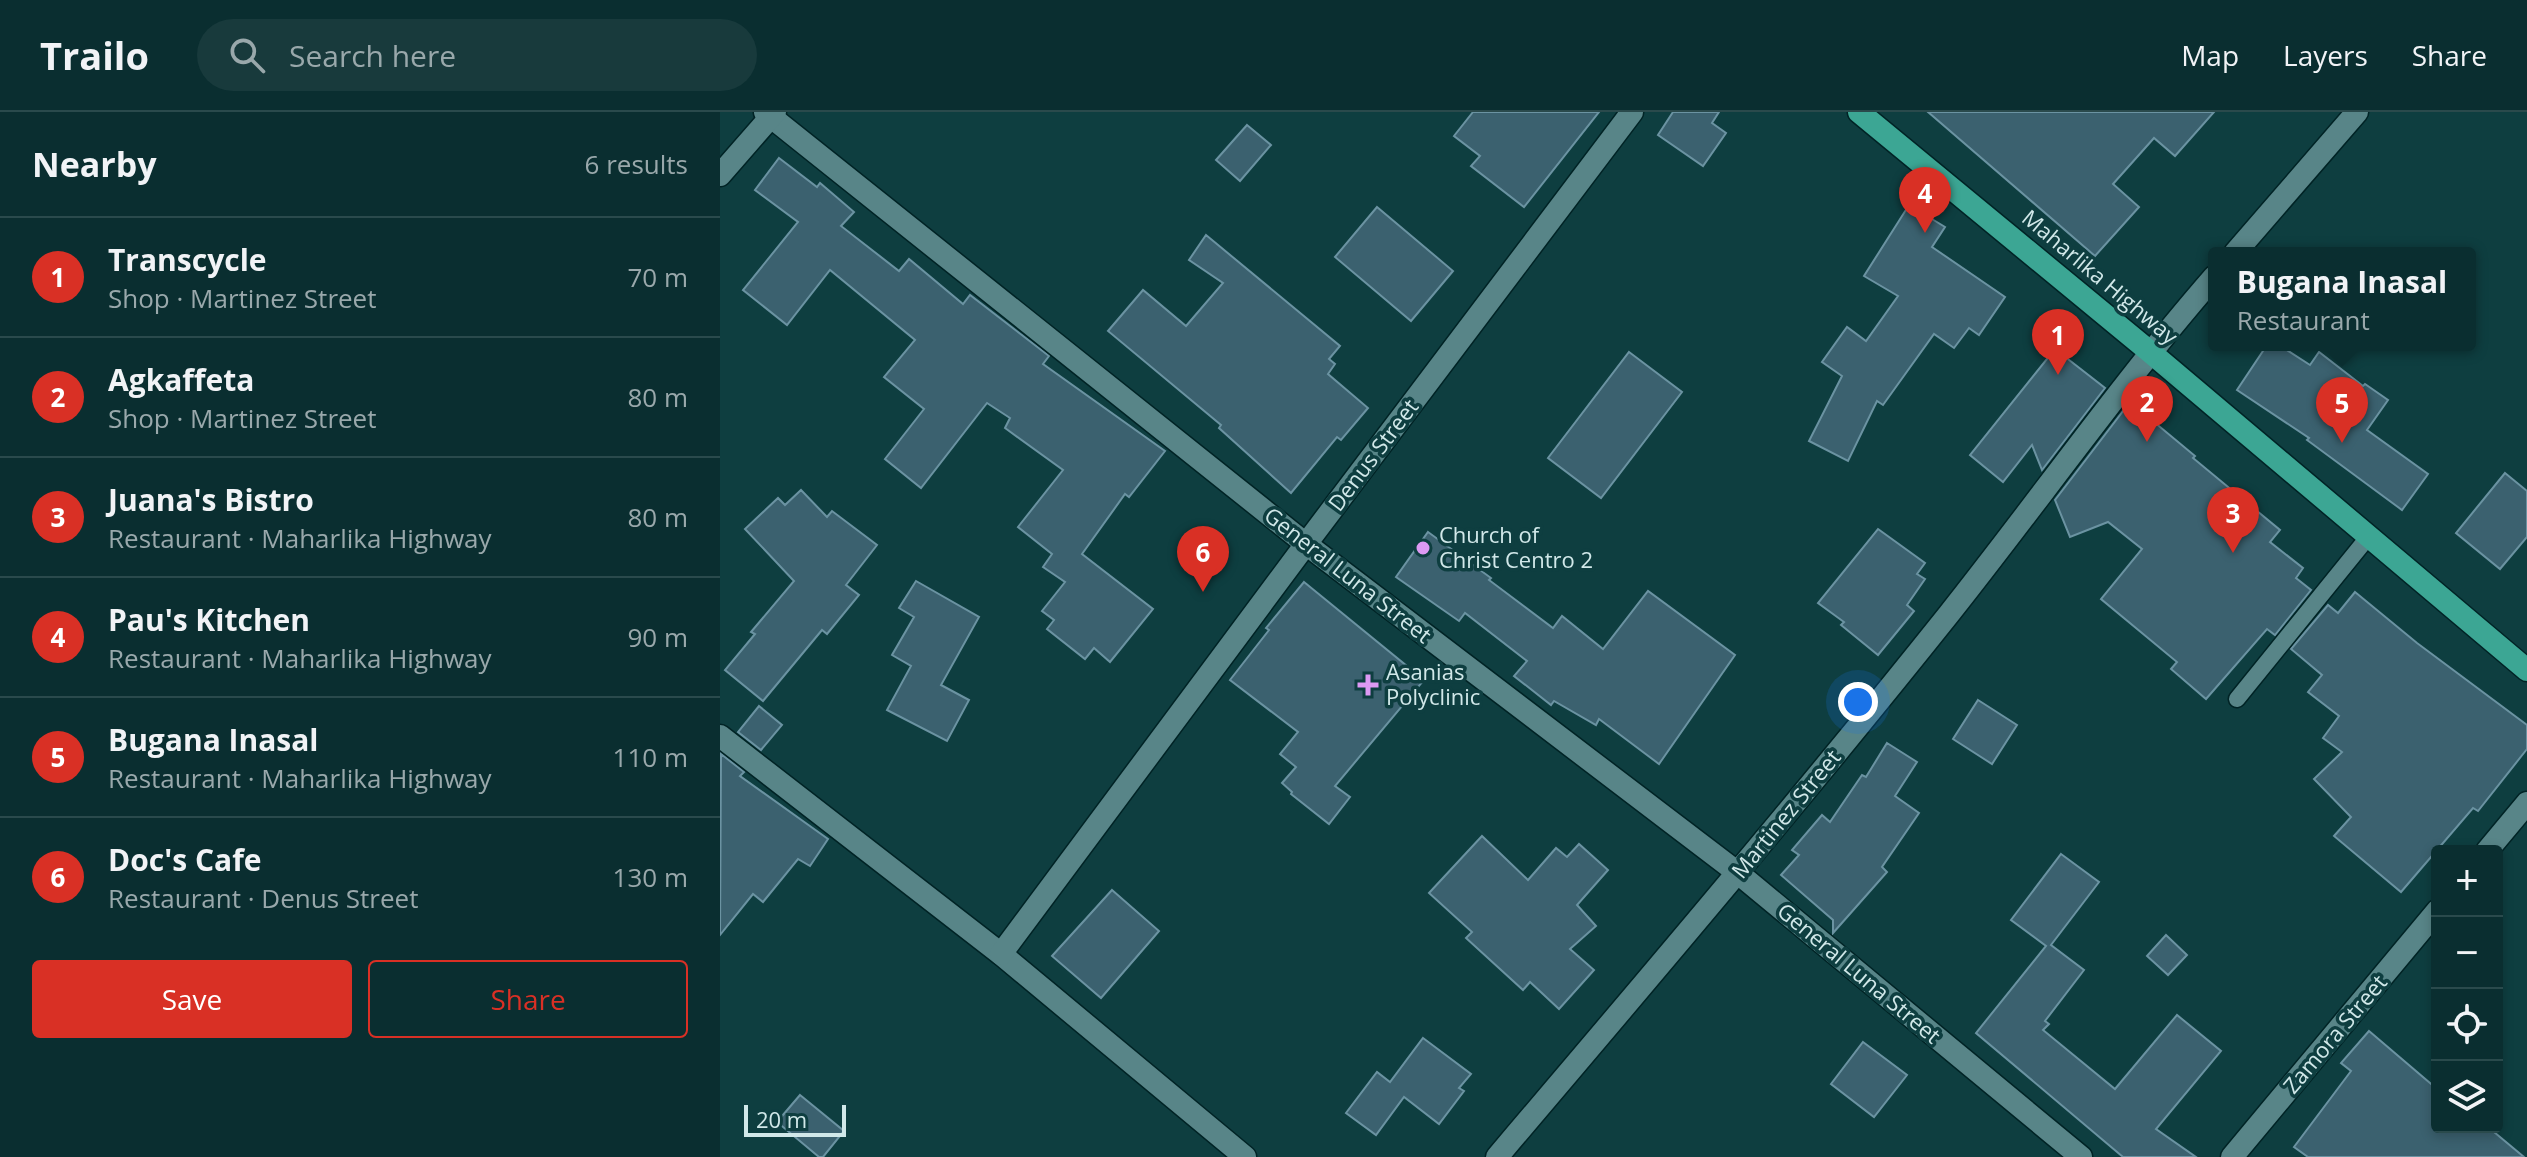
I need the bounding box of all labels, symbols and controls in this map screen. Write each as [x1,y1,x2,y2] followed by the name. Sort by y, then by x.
[197,19,757,91] search box
[40,29,149,81] text: Trailo
[225,33,269,77] icon: search
[289,35,456,76] text: Search here
[2181,36,2239,74] text: Map
[2283,36,2368,74] text: Layers
[2412,36,2487,74] text: Share
[32,141,157,187] text: Nearby
[585,146,688,182] text: 6 results
[1899,167,1951,233] pin: 4
[2016,202,2186,351] street label: Maharlika Highway
[108,239,267,280] text: Transcycle
[2208,247,2476,351] popup
[51,259,65,295] text: 1
[627,259,688,295] text: 70 m
[2237,261,2447,302] text: Bugana Inasal
[108,280,376,316] text: Shop · Martinez Street
[2237,302,2370,338] text: Restaurant
[2032,309,2084,375] pin: 1
[108,359,254,400] text: Agkaffeta
[2121,376,2173,442] pin: 2
[2316,377,2368,443] pin: 5
[51,379,65,415] text: 2
[627,379,688,415] text: 80 m
[1320,392,1424,517] street label: Denus Street
[108,400,376,436] text: Shop · Martinez Street
[108,479,314,520] text: Juana's Bistro
[2207,487,2259,553] pin: 3
[51,499,65,535] text: 3
[627,499,688,535] text: 80 m
[1259,499,1439,649] street label: General Luna Street
[1439,519,1593,574] place label: Church of Christ Centro 2
[108,520,492,556] text: Restaurant · Maharlika Highway
[1177,526,1229,592] pin: 6
[1414,539,1432,557] marker: Church of Christ Centro 2
[108,599,310,640] text: Pau's Kitchen
[51,619,65,655] text: 4
[627,619,688,655] text: 90 m
[108,640,492,676] text: Restaurant · Maharlika Highway
[1386,656,1480,711] place label: Asanias Polyclinic
[1357,674,1379,696] marker: Asanias Polyclinic
[1838,682,1878,722] your location
[108,719,319,760] text: Bugana Inasal
[51,739,65,775] text: 5
[613,739,688,775] text: 110 m
[1724,743,1847,884] street label: Martinez Street
[108,760,492,796] text: Restaurant · Maharlika Highway
[108,839,261,880] text: Doc's Cafe
[2431,845,2503,1133] map controls
[2431,845,2503,917] button: +
[51,859,65,895] text: 6
[613,859,688,895] text: 130 m
[108,880,418,916] text: Restaurant · Denus Street
[1772,895,1948,1050] street label: General Luna Street
[2431,917,2503,989] button: −
[32,960,352,1038] button: Save
[368,960,688,1038] button: Share
[2276,967,2393,1099] street label: Zamora Street
[2431,989,2503,1061] button: locate
[2431,1061,2503,1133] button: layers
[744,1101,846,1137] scale bar
[756,1104,807,1134] text: 20 m

